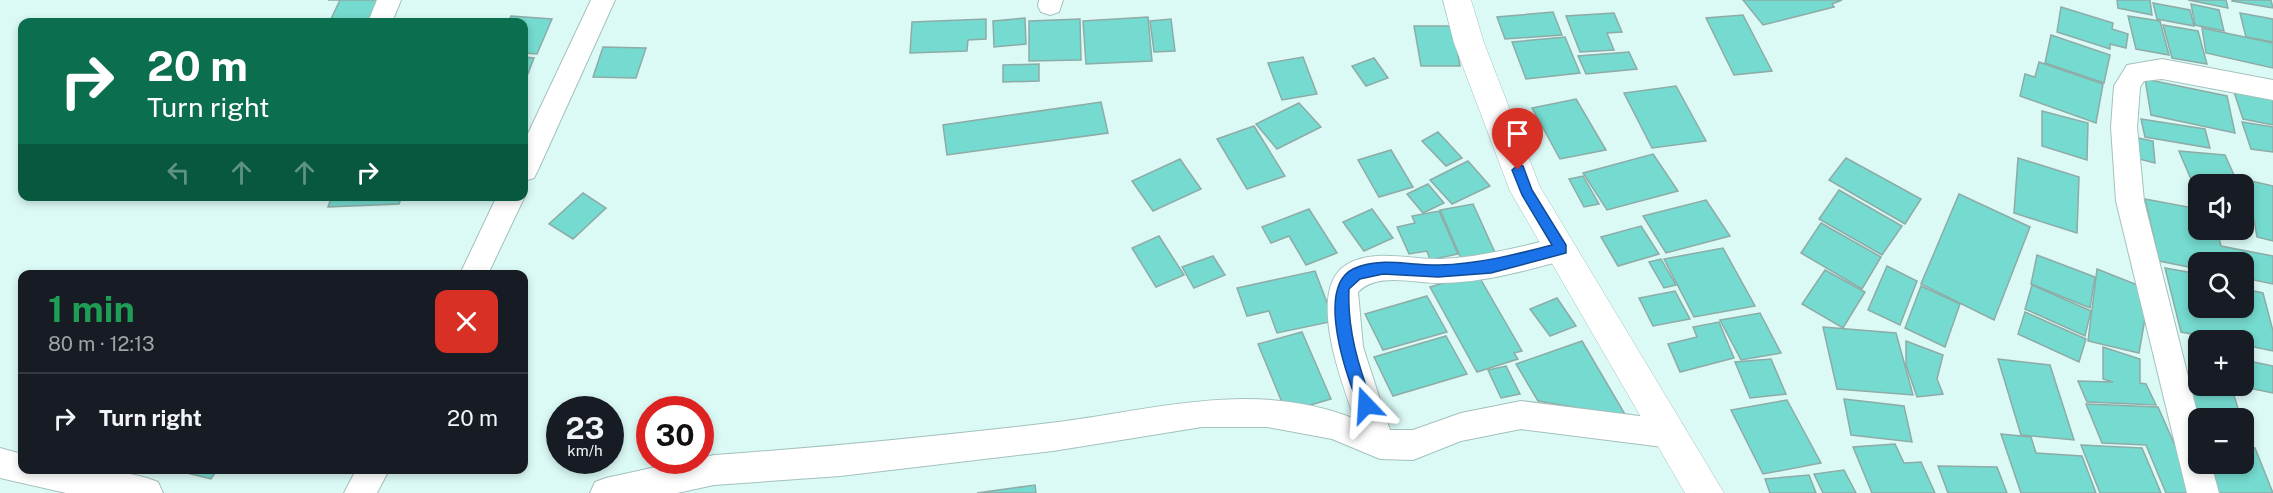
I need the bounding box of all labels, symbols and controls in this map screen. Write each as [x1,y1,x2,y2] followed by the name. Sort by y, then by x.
[147,41,248,90] text: 20 m
[48,42,126,120] icon: right
[147,91,270,123] text: Turn right
[1492,108,1543,170] pin
[1501,117,1534,150] icon: arrive
[162,156,195,189] icon: left
[225,156,258,189] icon: ahead
[288,156,321,189] icon: ahead
[351,156,384,189] icon: right
[2188,174,2254,474] map controls
[2188,174,2254,240] button: sound
[2188,252,2254,318] button: search
[48,288,135,330] text: 1 min
[435,290,498,353] button: close
[2188,330,2254,396] button: +
[48,332,155,356] text: 80 m · 12:13
[1334,373,1398,437] position arrow
[636,396,714,474] speed limit sign: 30
[48,402,81,435] icon: right
[99,405,202,431] text: Turn right
[447,405,498,431] text: 20 m
[2188,408,2254,474] button: −
[565,410,605,446] text: 23
[567,442,603,459] text: km/h

